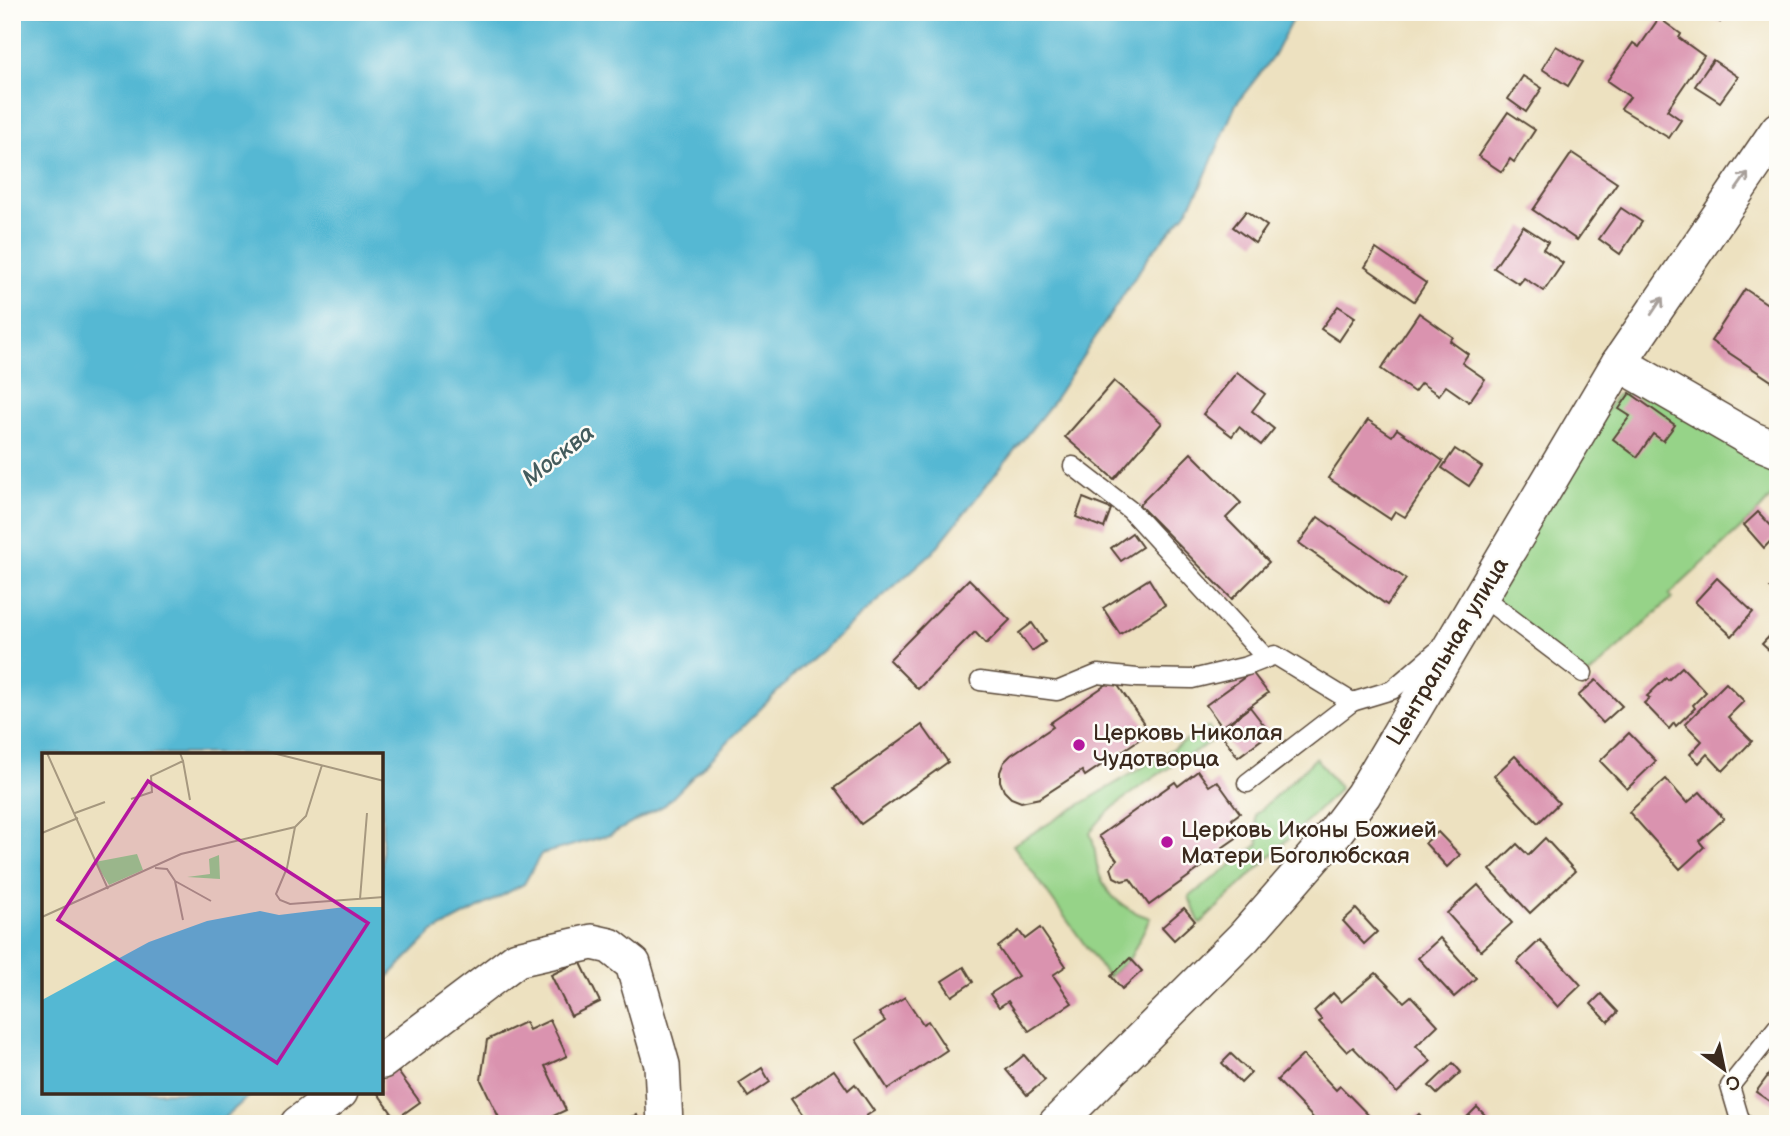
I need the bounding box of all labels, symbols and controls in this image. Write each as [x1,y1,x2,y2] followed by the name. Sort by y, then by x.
[1735,172,1749,191] one-way arrow
[1650,297,1664,316] one-way arrow
[516,418,600,493] water label: Москва
[1381,552,1515,751] street label: Центральная улица
[1093,719,1283,773] place label: Церковь Николая Чудотворца
[1071,737,1087,753] marker: Церковь Николая Чудотворца
[42,753,383,1094] inset map
[1181,816,1437,870] place label: Церковь Иконы Божией Матери Боголюбская
[1159,834,1175,850] marker: Церковь Иконы Божией Матери Боголюбская
[1688,1034,1758,1104] north arrow
[1721,1069,1744,1095] text: С

